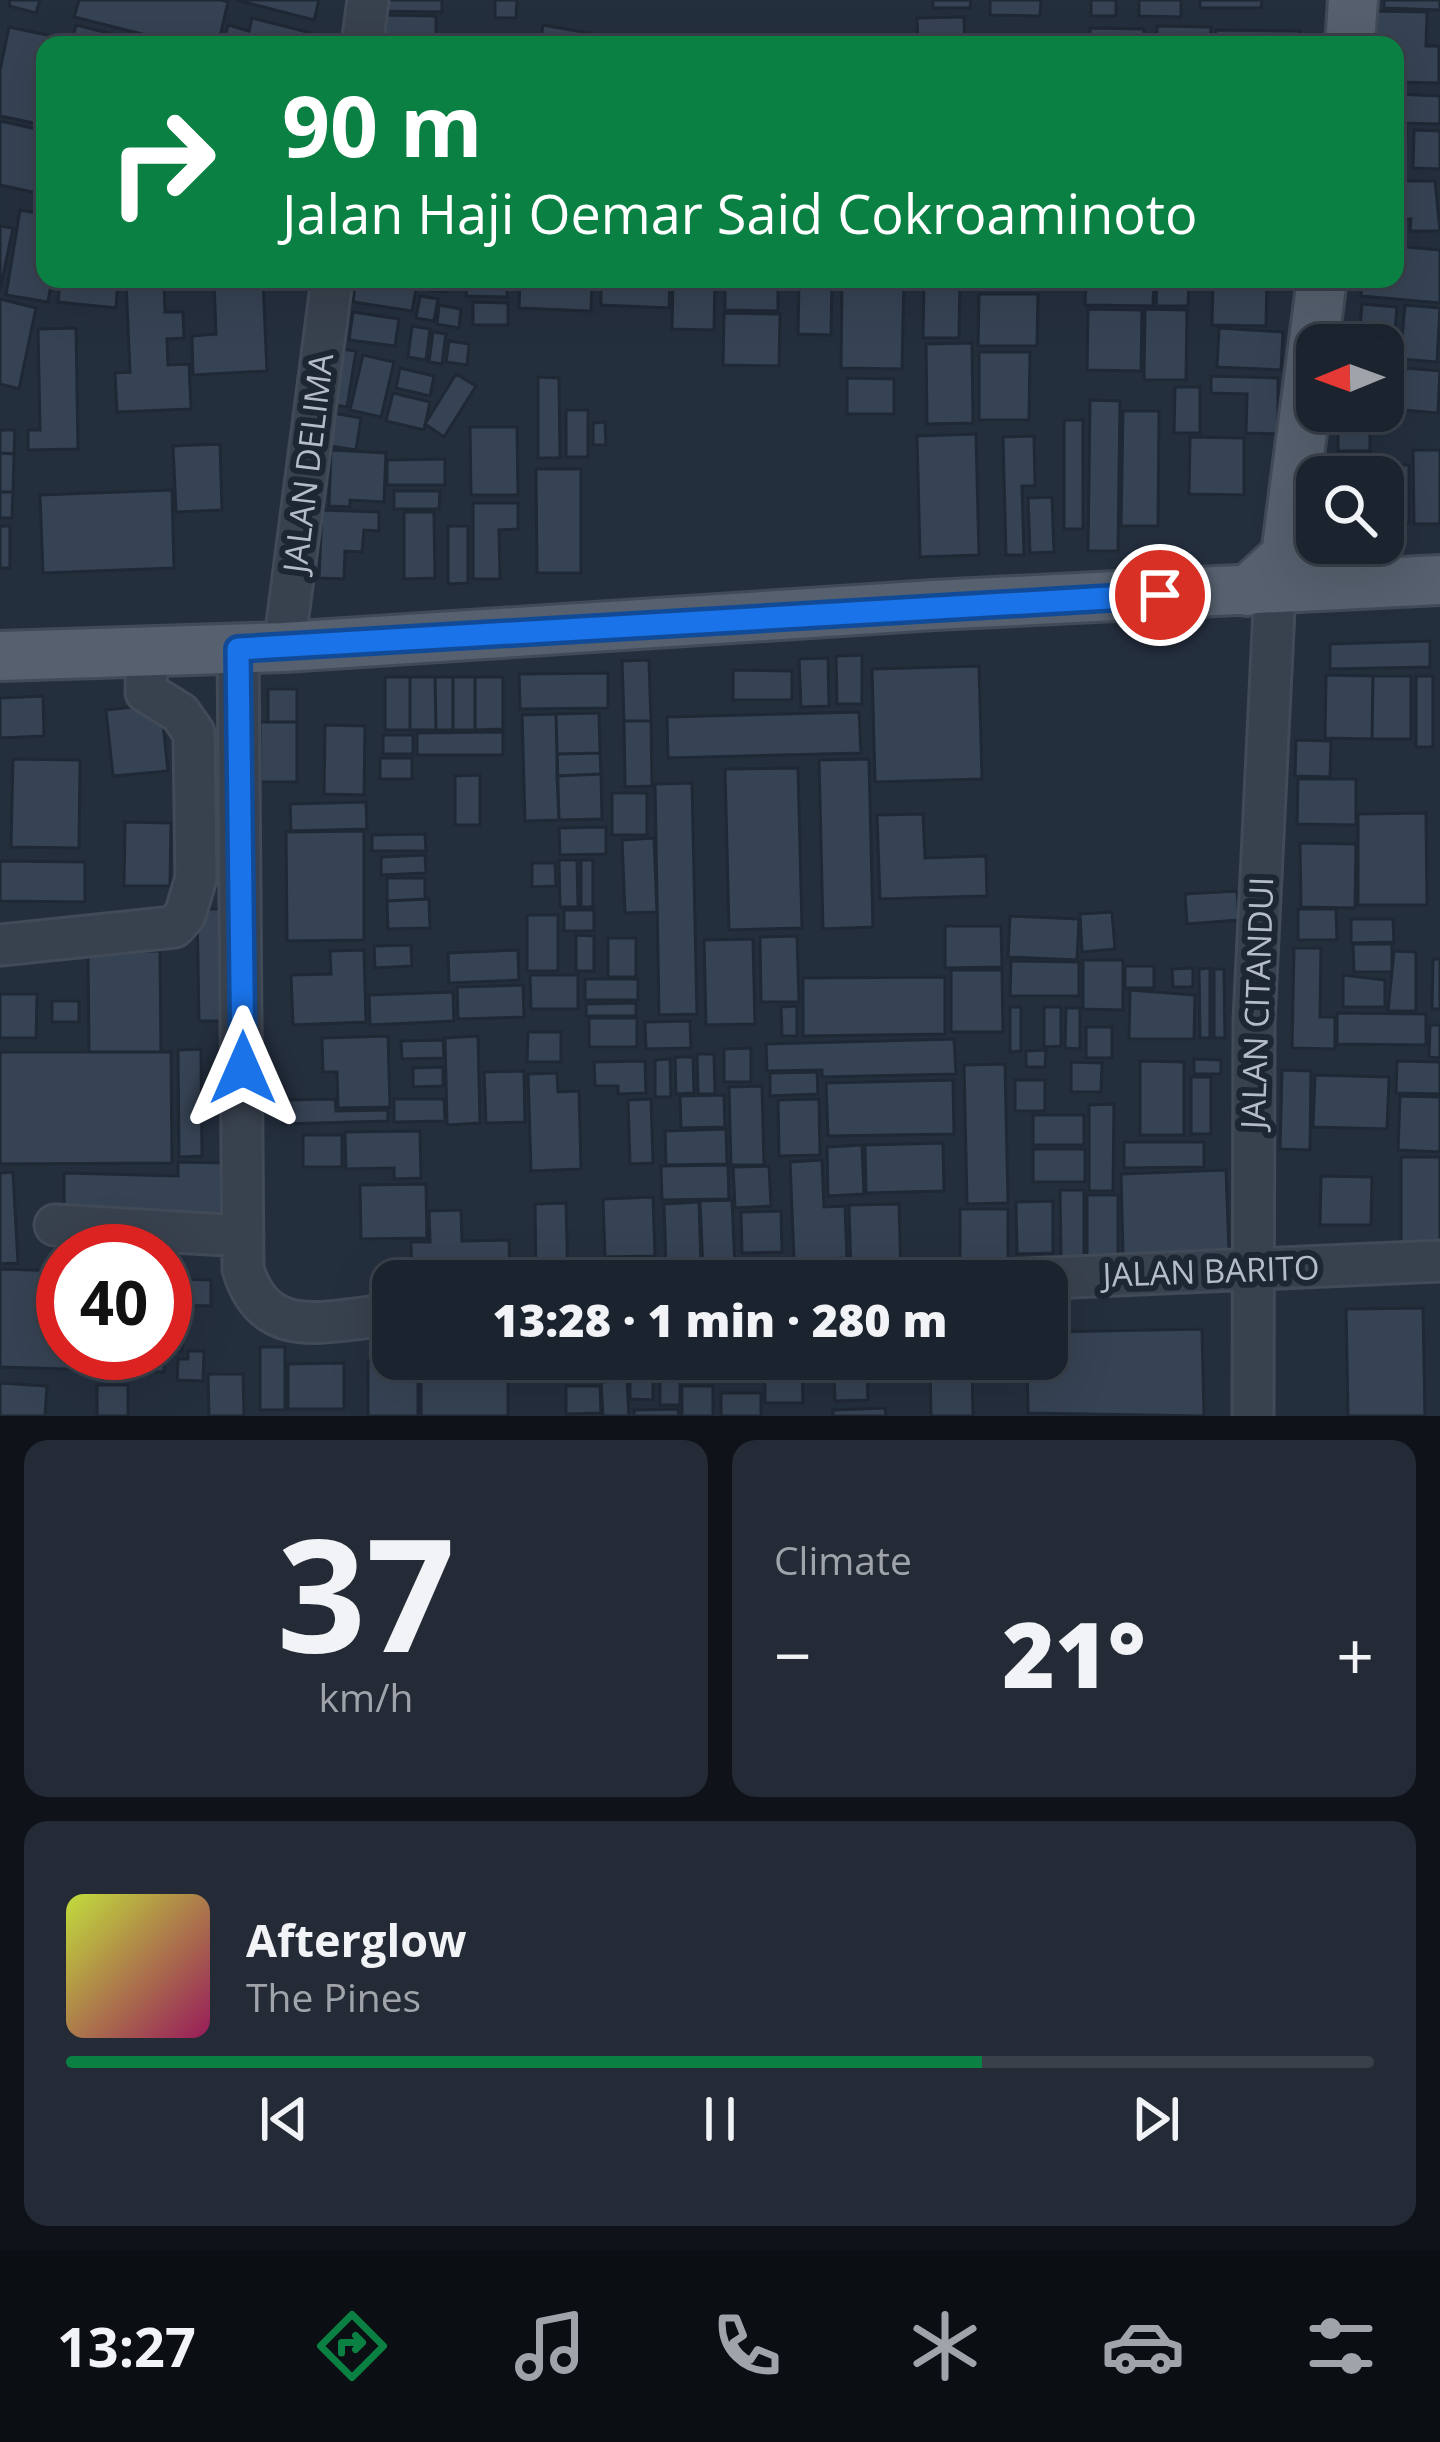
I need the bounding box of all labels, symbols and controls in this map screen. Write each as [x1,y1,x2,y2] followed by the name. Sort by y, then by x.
[282,67,482,182] text: 90 m
[84,84,240,240] icon: right
[282,176,1198,250] text: Jalan Haji Oemar Said Cokroaminoto
[1296,324,1404,432] north arrow
[1296,324,1404,564] map controls
[271,351,343,578] street label: JALAN DELIMA
[1296,456,1404,564] button: search
[1109,544,1211,646] pin
[1127,562,1193,628] icon: arrive
[1230,876,1283,1133] street label: JALAN CITANDUI
[180,1005,306,1131] position arrow
[36,1224,192,1380] speed limit sign: 40
[1099,1244,1320,1297] street label: JALAN BARITO
[493,1289,947,1350] text: 13:28 · 1 min · 280 m
[277,1485,455,1698] text: 37
[774,1533,912,1586] text: Climate
[1002,1592,1146,1714] text: 21°
[774,1609,812,1699] text: −
[1336,1609,1374,1699] text: +
[319,1670,413,1723] text: km/h
[246,1909,467,1970] text: Afterglow
[246,1970,421,2023] text: The Pines
[251,2086,317,2152] icon: previous
[687,2086,753,2152] icon: pause
[1123,2086,1189,2152] icon: next
[310,2304,394,2388] icon: directions
[508,2304,592,2388] icon: music
[705,2304,789,2388] icon: phone
[903,2304,987,2388] icon: climate
[1101,2304,1185,2388] icon: car
[1299,2304,1383,2388] icon: filters
[57,2309,196,2383] text: 13:27

